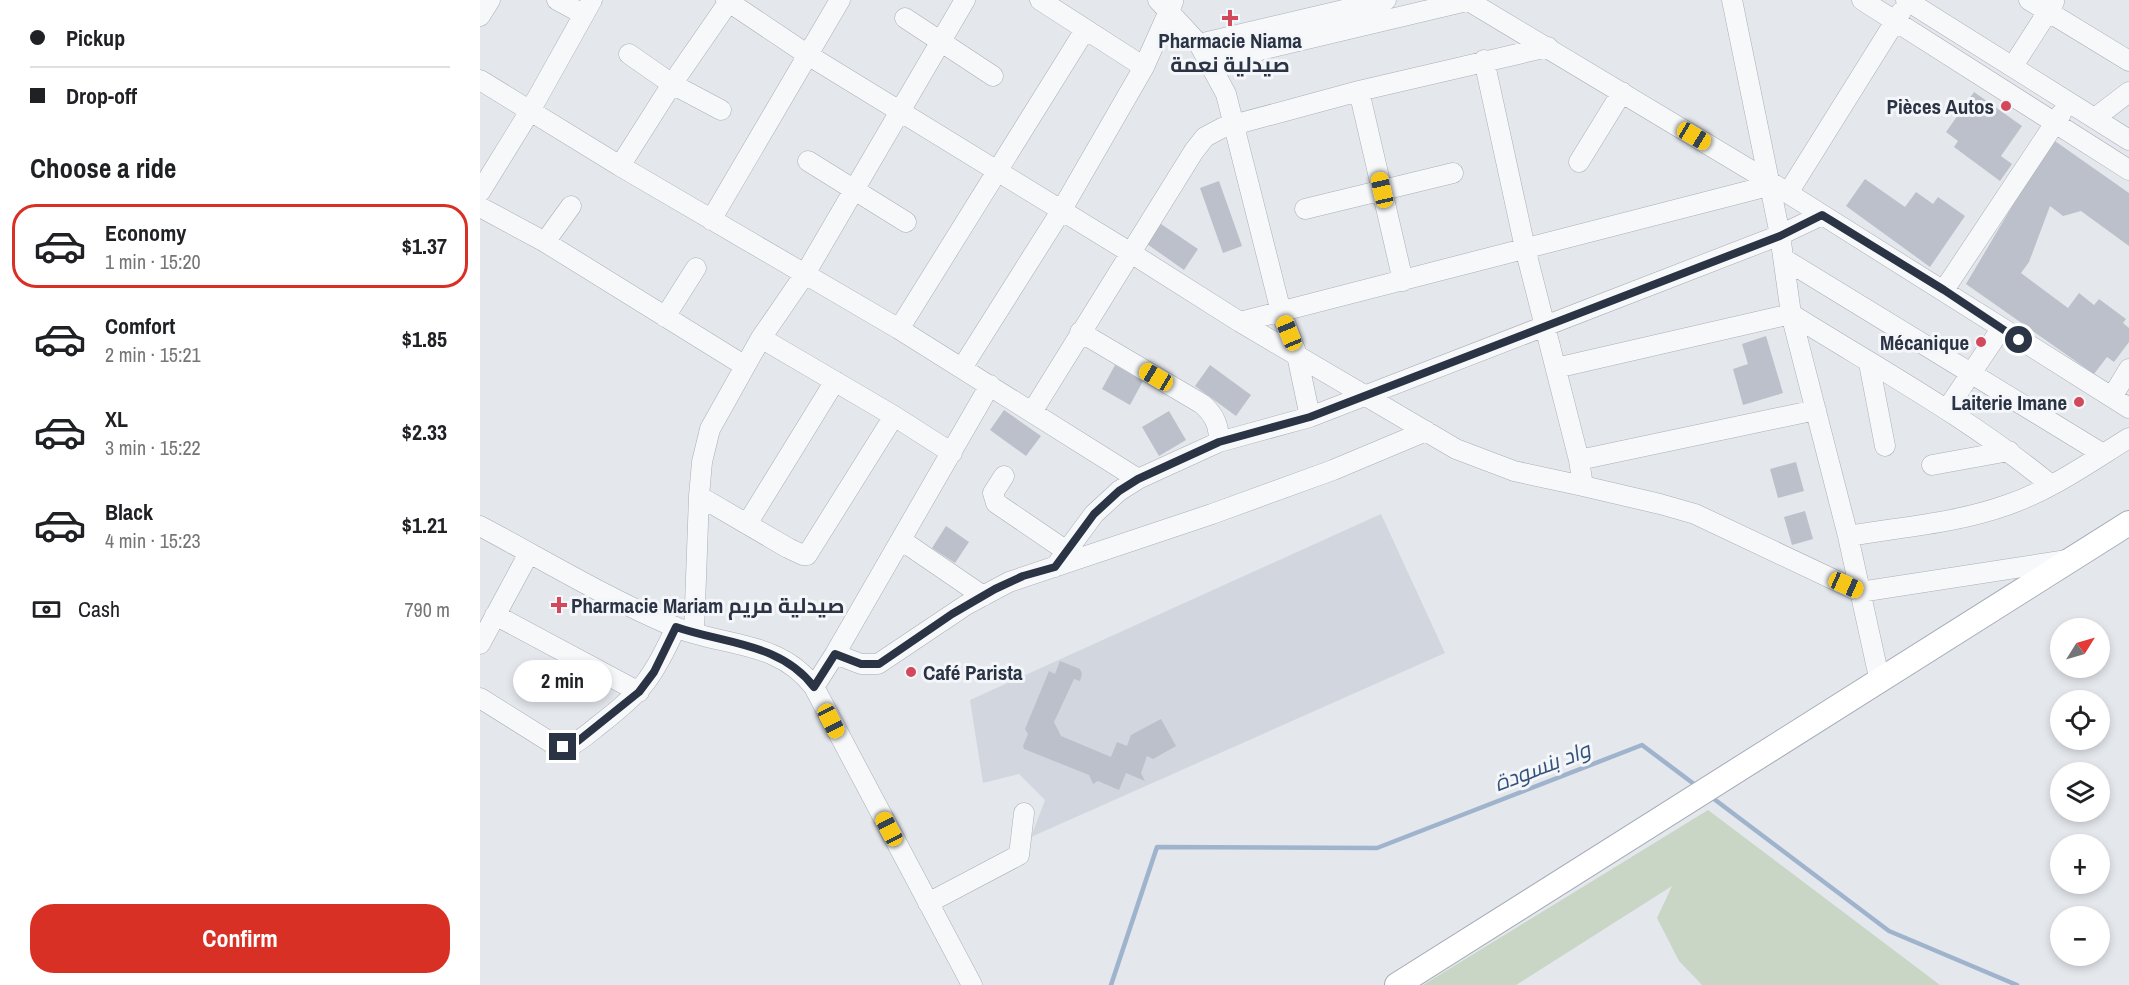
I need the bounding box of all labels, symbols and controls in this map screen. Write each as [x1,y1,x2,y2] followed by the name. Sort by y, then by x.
[1223,11,1237,25] marker: Pharmacie Niama صيدلية نعمة
[66,23,125,53] text: Pickup
[1158,26,1302,79] place label: Pharmacie Niama صيدلية نعمة
[66,81,137,111] text: Drop-off
[1886,92,1994,121] place label: Pièces Autos
[1999,99,2013,113] marker: Pièces Autos
[1674,119,1714,153] car
[30,150,176,186] text: Choose a ride
[1369,170,1395,210] car
[105,218,186,248] text: Economy
[33,219,87,273] icon: car
[402,231,447,261] text: $1.37
[105,248,201,275] text: 1 min · 15:20
[105,311,175,341] text: Comfort
[33,312,87,366] icon: car
[1274,313,1304,353] car
[402,324,447,354] text: $1.85
[2005,326,2032,353] route start
[1880,328,1969,357] place label: Mécanique
[1974,335,1988,349] marker: Mécanique
[105,341,201,368] text: 2 min · 15:21
[1136,360,1176,394] car
[1951,388,2067,417] place label: Laiterie Imane
[2072,395,2086,409] marker: Laiterie Imane
[105,404,128,434] text: XL
[33,405,87,459] icon: car
[402,417,447,447] text: $2.33
[105,434,201,461] text: 3 min · 15:22
[105,497,153,527] text: Black
[33,498,87,552] icon: car
[402,510,447,540] text: $1.21
[105,527,201,554] text: 4 min · 15:23
[1826,569,1866,601] car
[571,591,845,620] place label: Pharmacie Mariam صيدلية مريم
[30,593,63,626] icon: cash
[78,594,120,624] text: Cash
[404,596,450,623] text: 790 m
[552,598,566,612] marker: Pharmacie Mariam صيدلية مريم
[2050,618,2110,678] north arrow
[2050,618,2110,966] map controls
[923,658,1023,687] place label: Café Parista
[514,660,612,702] callout: 2 min
[904,665,918,679] marker: Café Parista
[541,667,584,694] text: 2 min
[2050,690,2110,750] button: locate
[815,701,847,741] car
[549,733,576,760] route end
[1489,733,1596,798] water label: واد بنسودة
[2050,762,2110,822] button: layers
[873,809,905,849] car
[2050,834,2110,894] button: +
[30,904,450,973] button: Confirm
[2050,906,2110,966] button: −

